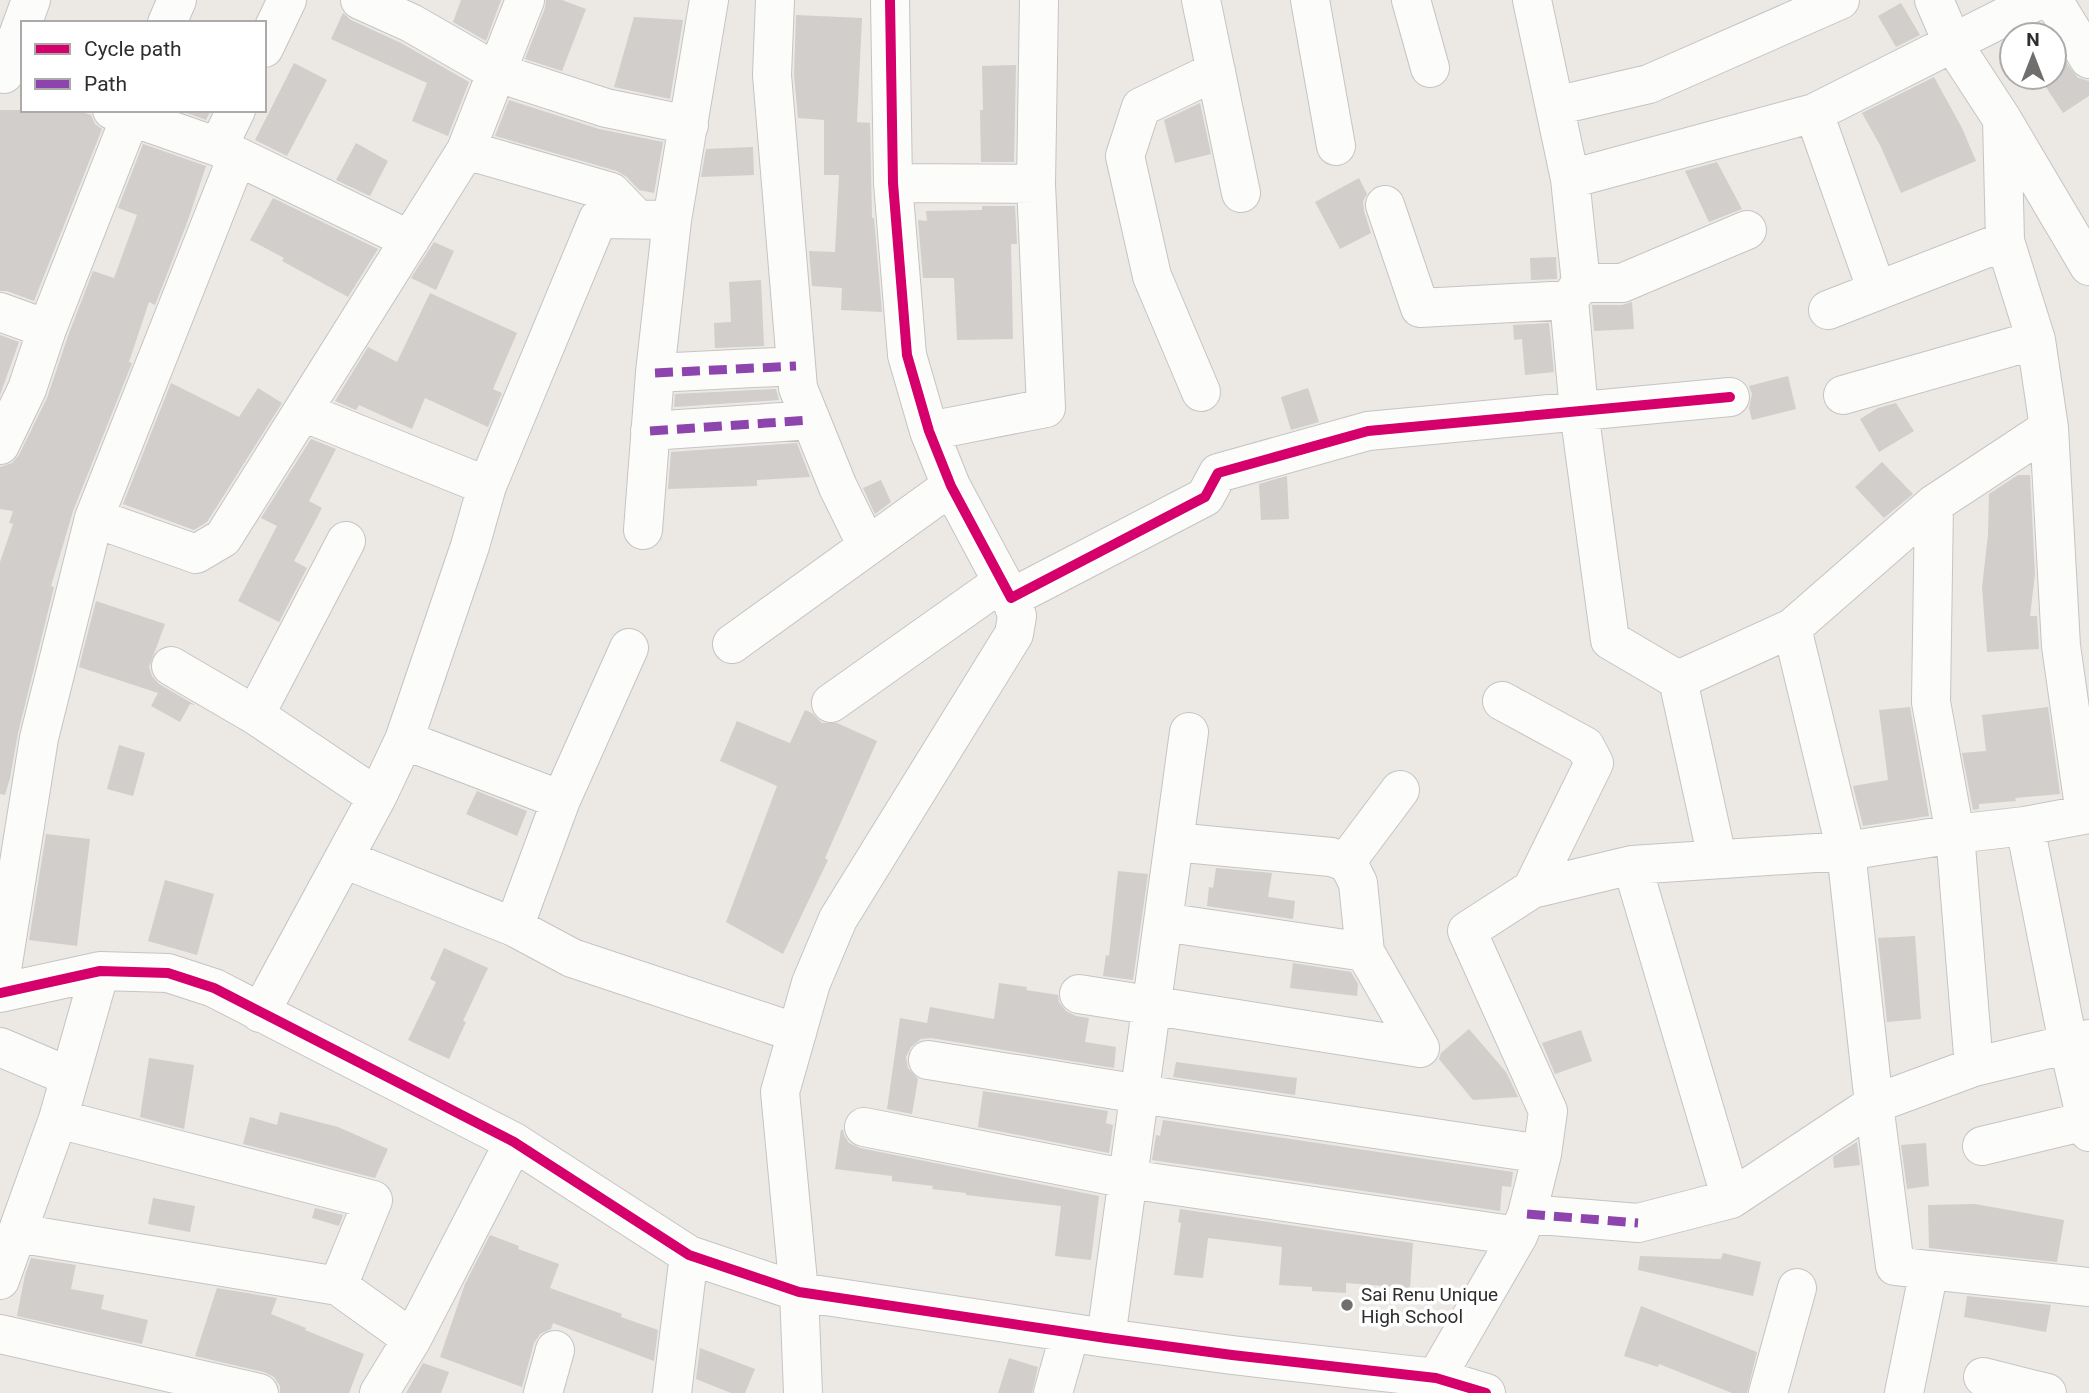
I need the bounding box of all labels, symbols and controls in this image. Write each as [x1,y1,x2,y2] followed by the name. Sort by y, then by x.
[21,21,266,112] legend
[1998,21,2068,91] north arrow
[2026,28,2040,51] text: N
[84,37,182,61] text: Cycle path
[84,72,127,96] text: Path
[1361,1283,1498,1328] place label: Sai Renu Unique High School
[1339,1297,1355,1313] marker: Sai Renu Unique High School

